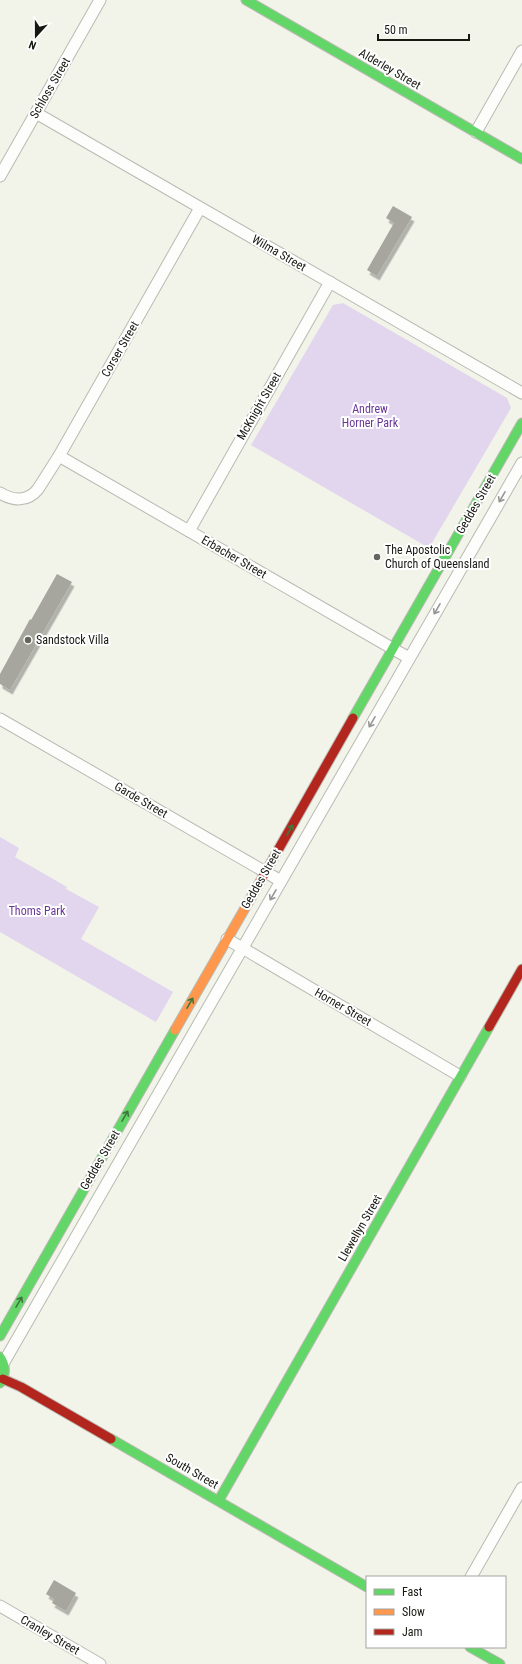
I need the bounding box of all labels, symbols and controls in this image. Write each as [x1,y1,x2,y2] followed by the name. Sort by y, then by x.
[16,16,56,56] north arrow
[378,16,469,42] scale bar
[384,23,408,37] text: 50 m
[27,38,38,52] text: N
[357,46,424,93] street label: Alderley Street
[27,55,73,121] street label: Schloss Street
[249,232,309,274] street label: Wilma Street
[98,318,142,379] street label: Corser Street
[234,369,284,442] street label: McKnight Street
[342,402,399,430] park label: Andrew Horner Park
[453,471,499,536] street label: Geddes Street
[498,491,506,503] one-way arrow
[199,533,269,581] street label: Erbacher Street
[385,543,489,571] place label: The Apostolic Church of Queensland
[372,552,382,562] marker: The Apostolic Church of Queensland
[433,603,441,615] one-way arrow
[36,633,109,647] place label: Sandstock Villa
[23,635,33,645] marker: Sandstock Villa
[368,716,376,728] one-way arrow
[112,779,170,821] street label: Garde Street
[286,824,294,836] one-way arrow
[238,846,284,911] street label: Geddes Street
[268,889,276,901] one-way arrow
[9,904,66,918] park label: Thoms Park
[312,985,374,1029] street label: Horner Street
[186,997,194,1009] one-way arrow
[122,1110,130,1122] one-way arrow
[77,1127,123,1192] street label: Geddes Street
[335,1192,385,1264] street label: Llewellyn Street
[16,1296,24,1308] one-way arrow
[163,1450,221,1492] street label: South Street
[366,1576,506,1648] legend
[402,1585,423,1599] text: Fast
[402,1605,425,1619] text: Slow
[18,1612,82,1658] street label: Cranley Street
[402,1625,423,1639] text: Jam

